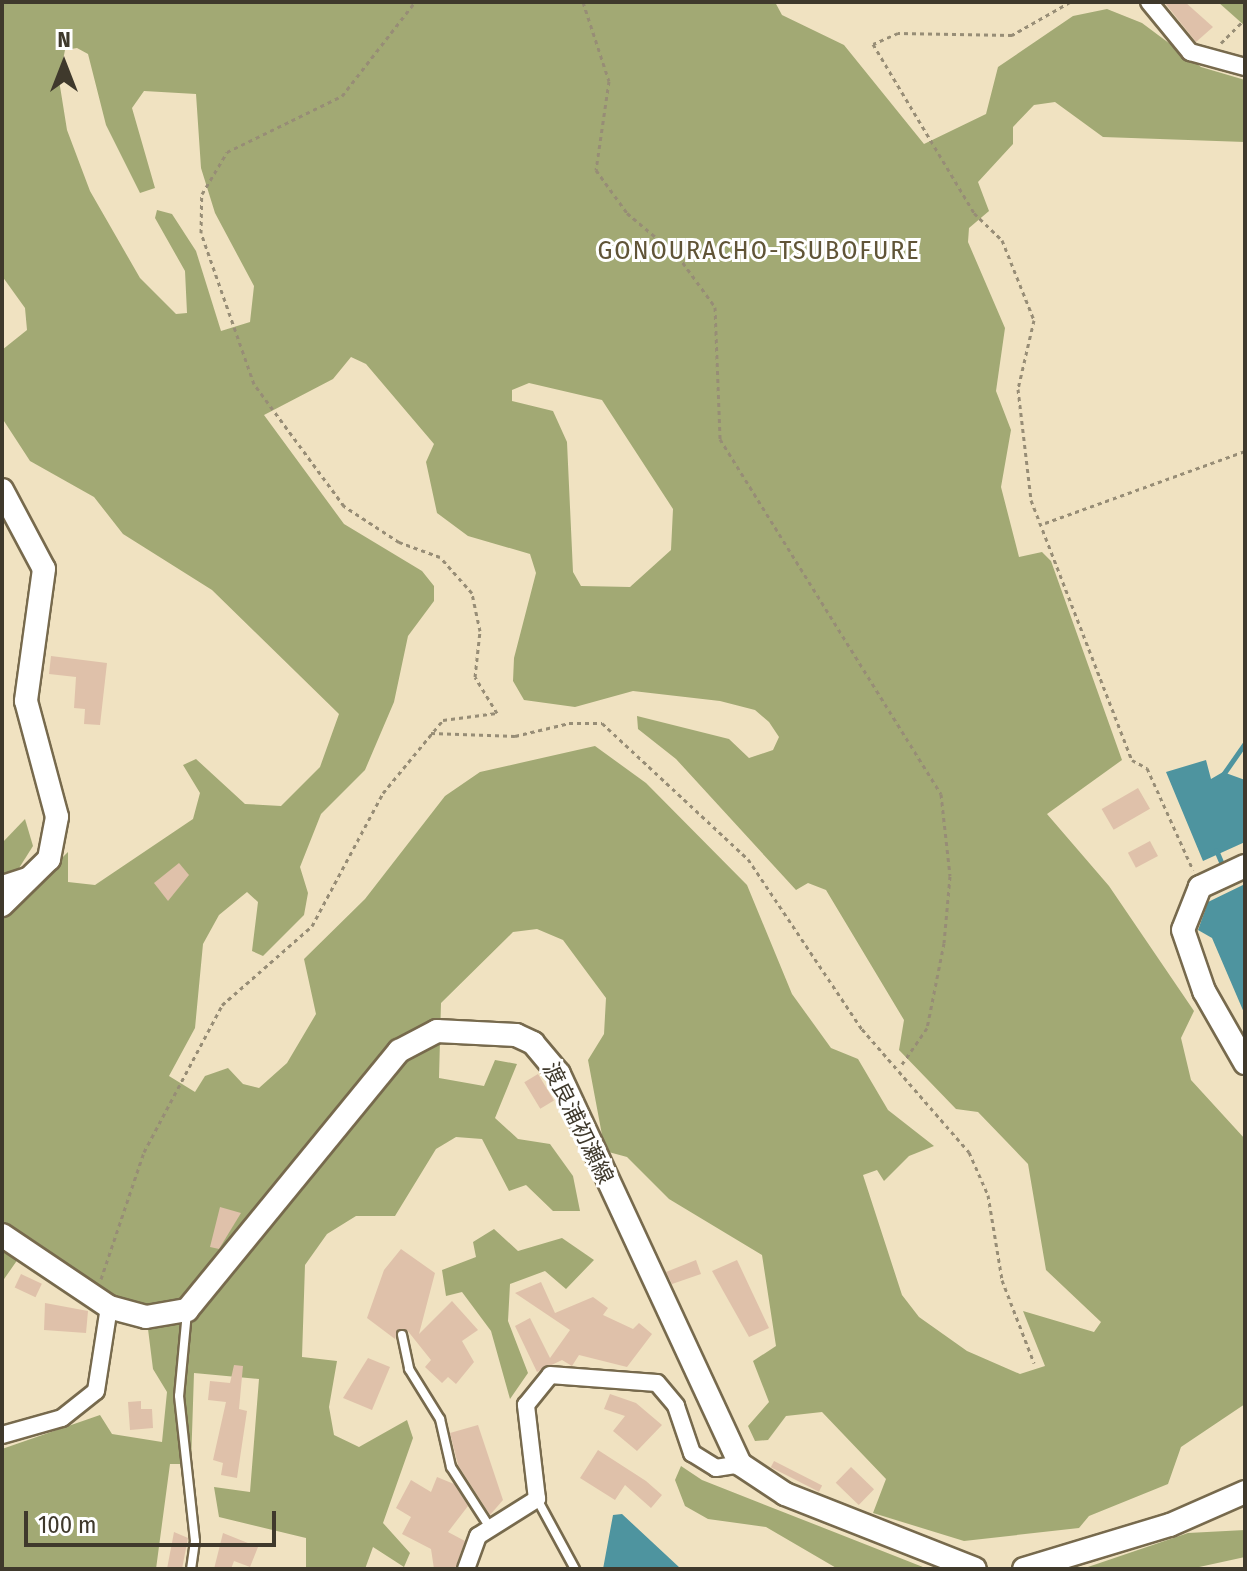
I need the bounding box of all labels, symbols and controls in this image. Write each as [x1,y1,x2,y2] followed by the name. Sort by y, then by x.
[24,24,104,104] north arrow
[57,26,71,53] text: N
[597,235,921,267] district label: GONOURACHO-TSUBOFURE
[537,1058,619,1188] street label: 渡良浦初瀬線
[28,1495,280,1545] scale bar
[38,1511,96,1539] text: 100 m

